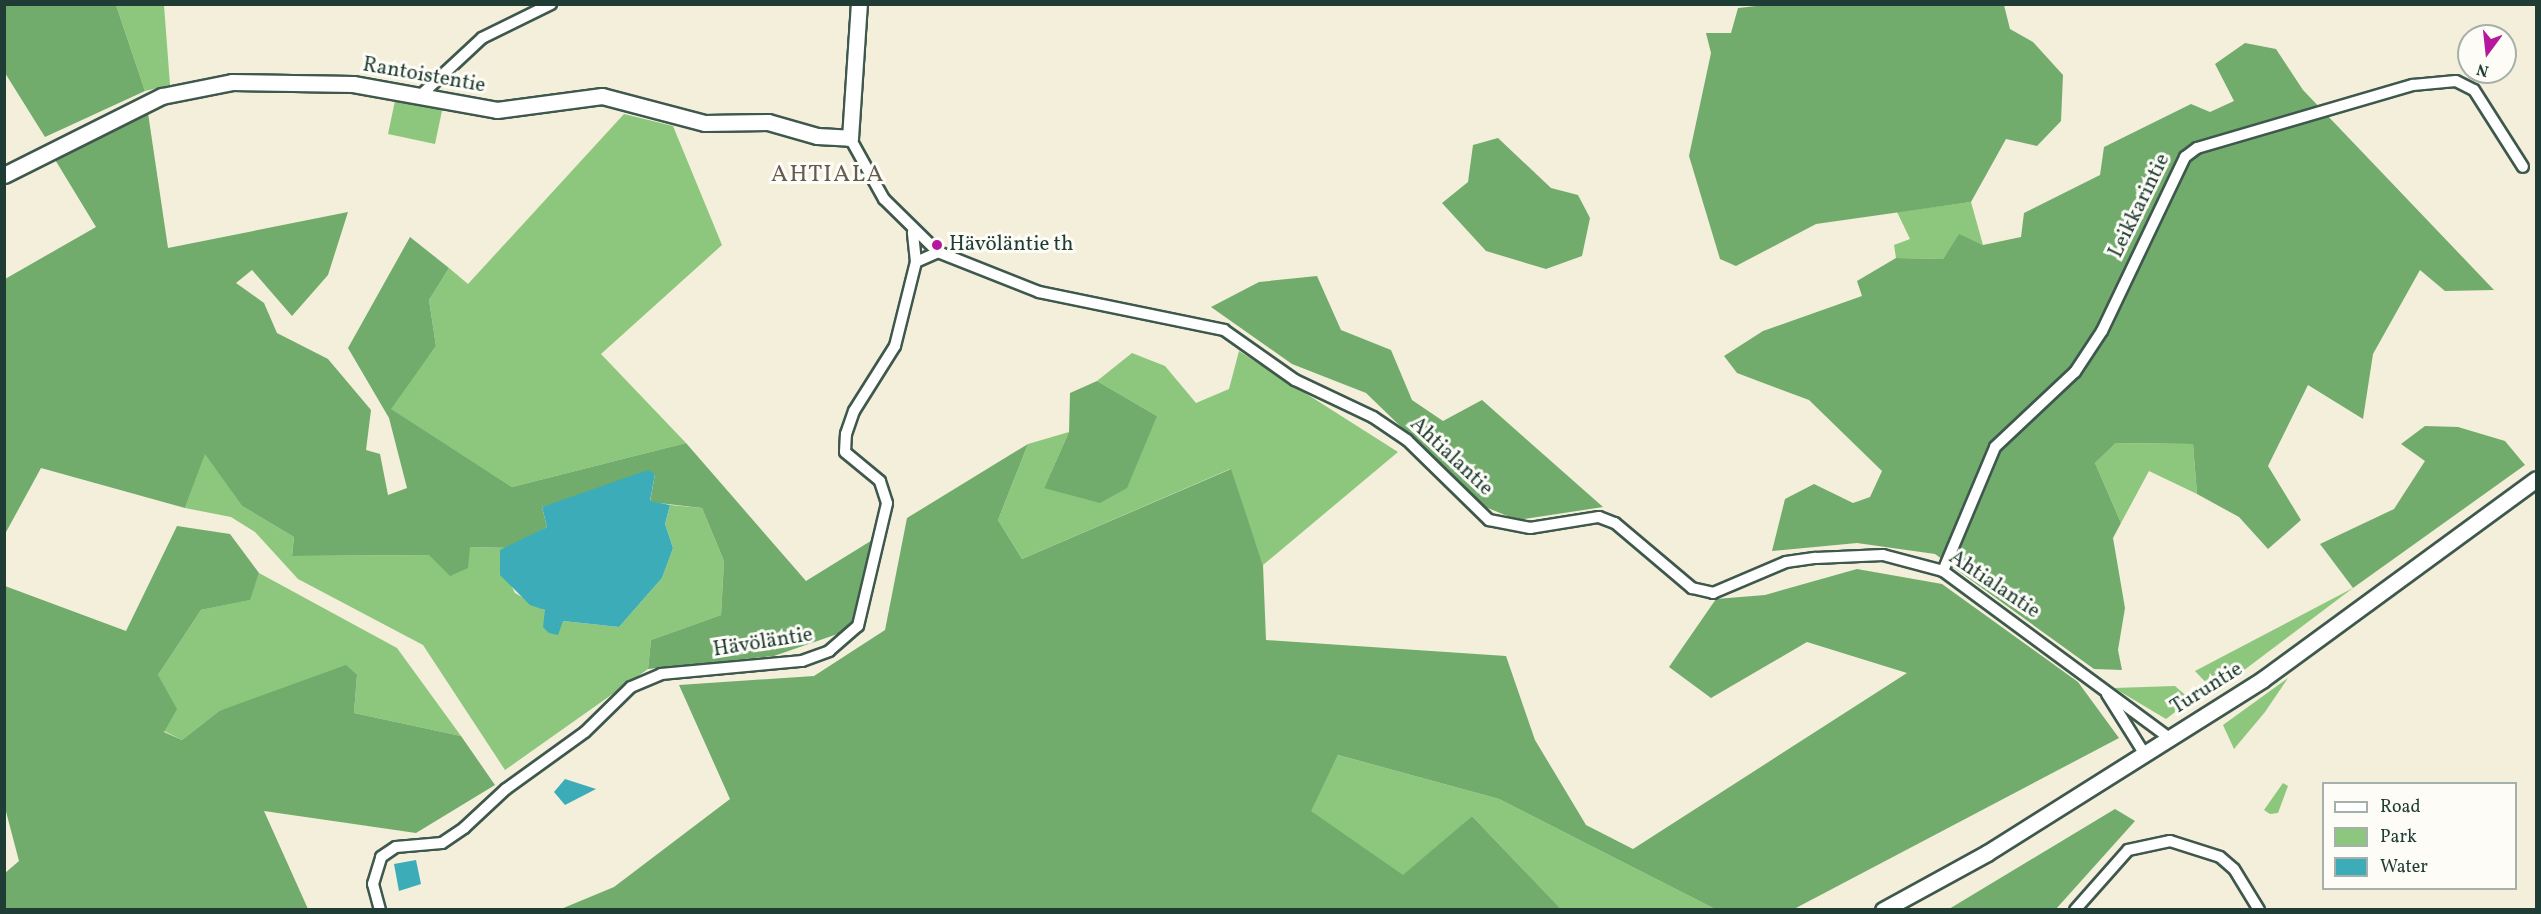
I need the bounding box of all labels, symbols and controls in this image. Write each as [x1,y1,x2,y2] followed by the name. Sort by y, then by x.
[2457,24,2517,84] north arrow
[361,53,487,99] street label: Rantoistentie
[2474,57,2491,82] text: N
[2104,150,2176,262] street label: Leikkarintie
[771,162,885,190] district label: AHTIALA
[949,232,1073,258] place label: Hävöläntie th
[930,238,944,252] marker: Hävöläntie th
[1404,412,1498,502] street label: Ahtialantie
[1944,545,2044,625] street label: Ahtialantie
[711,623,815,663] street label: Hävöläntie
[2166,657,2248,721] street label: Turuntie
[2322,782,2517,890] legend
[2380,795,2421,820] text: Road
[2380,825,2417,850] text: Park
[2380,855,2428,880] text: Water

